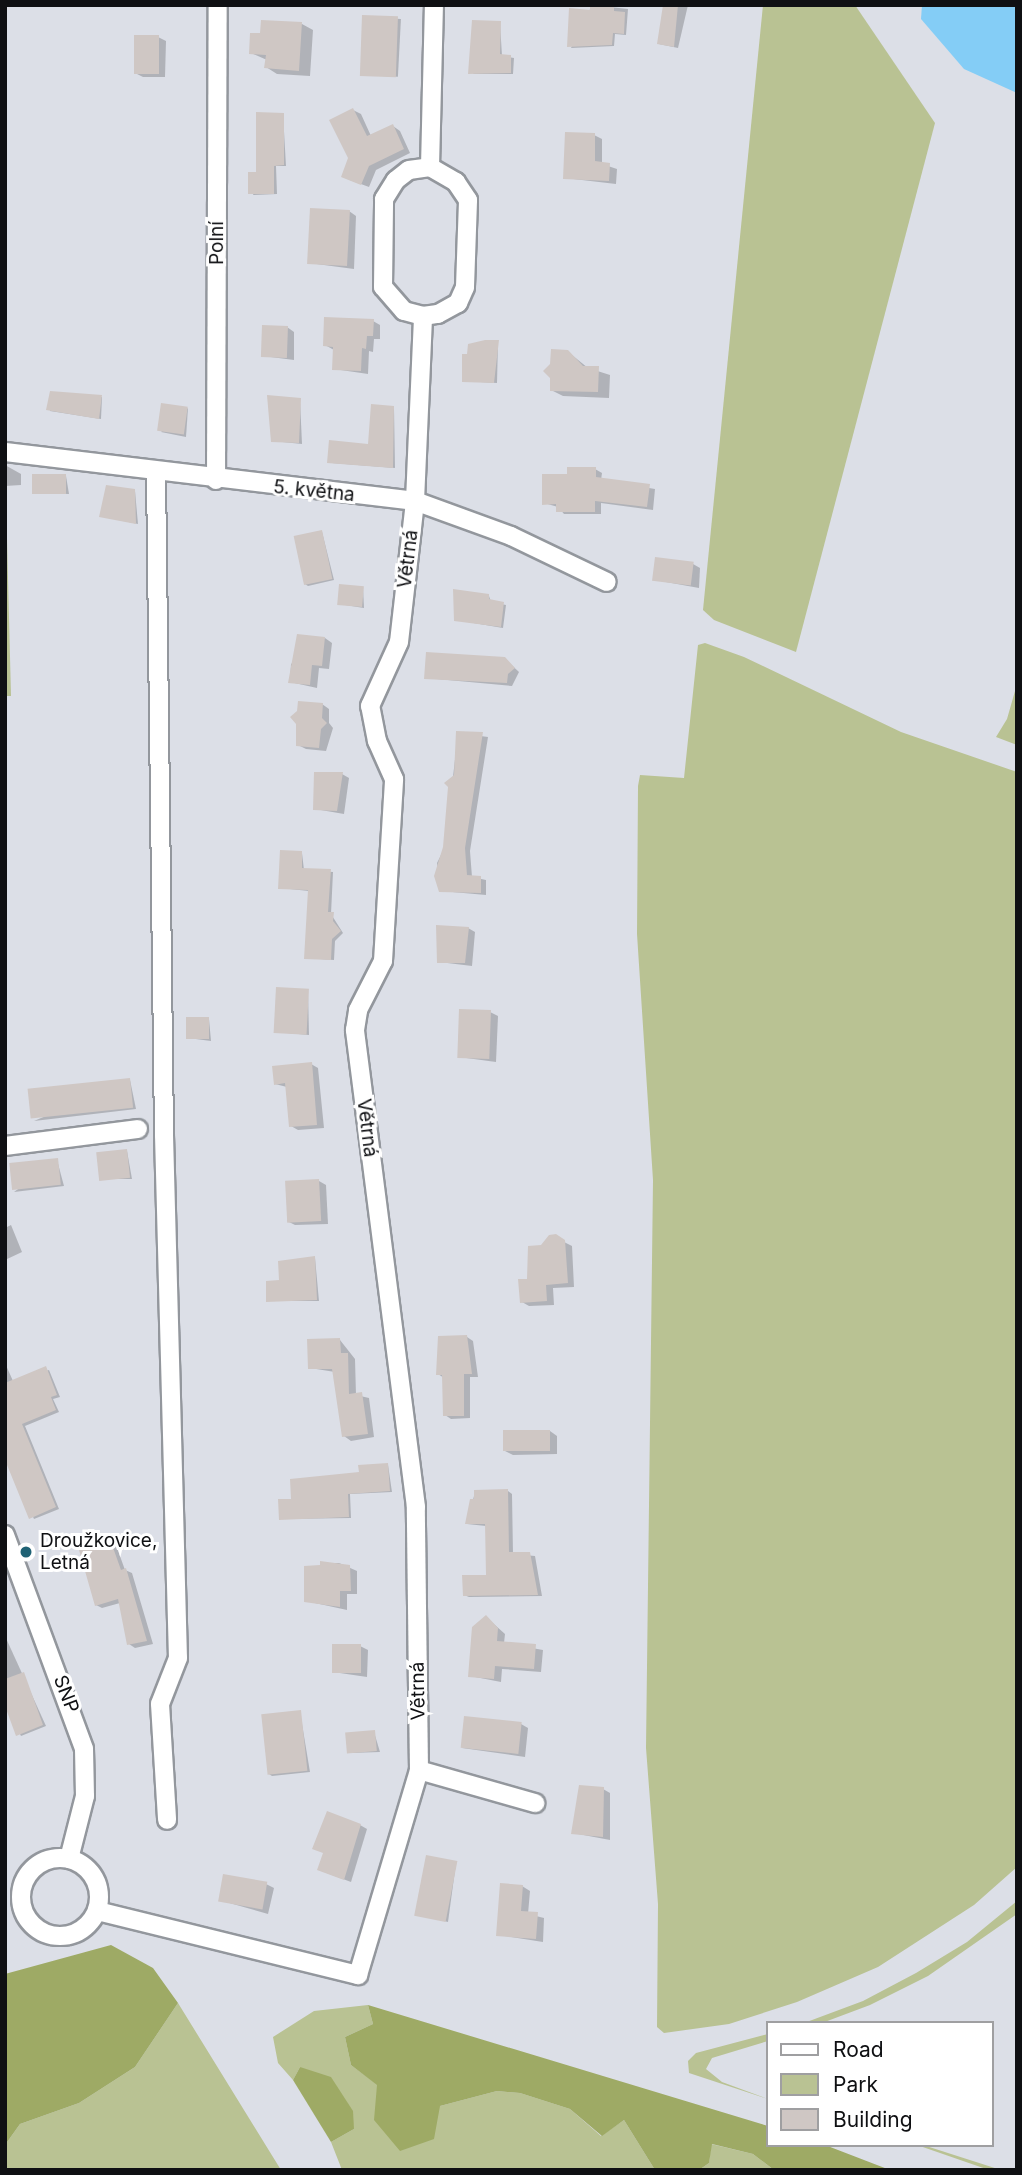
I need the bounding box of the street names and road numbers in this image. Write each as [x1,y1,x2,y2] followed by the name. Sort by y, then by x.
[206,221,228,265] street label: Polní
[272,475,356,507] street label: 5. května
[393,528,423,590] street label: Větrná
[352,1097,382,1159] street label: Větrná
[406,1661,430,1721] street label: Větrná
[48,1672,84,1716] street label: SNP

